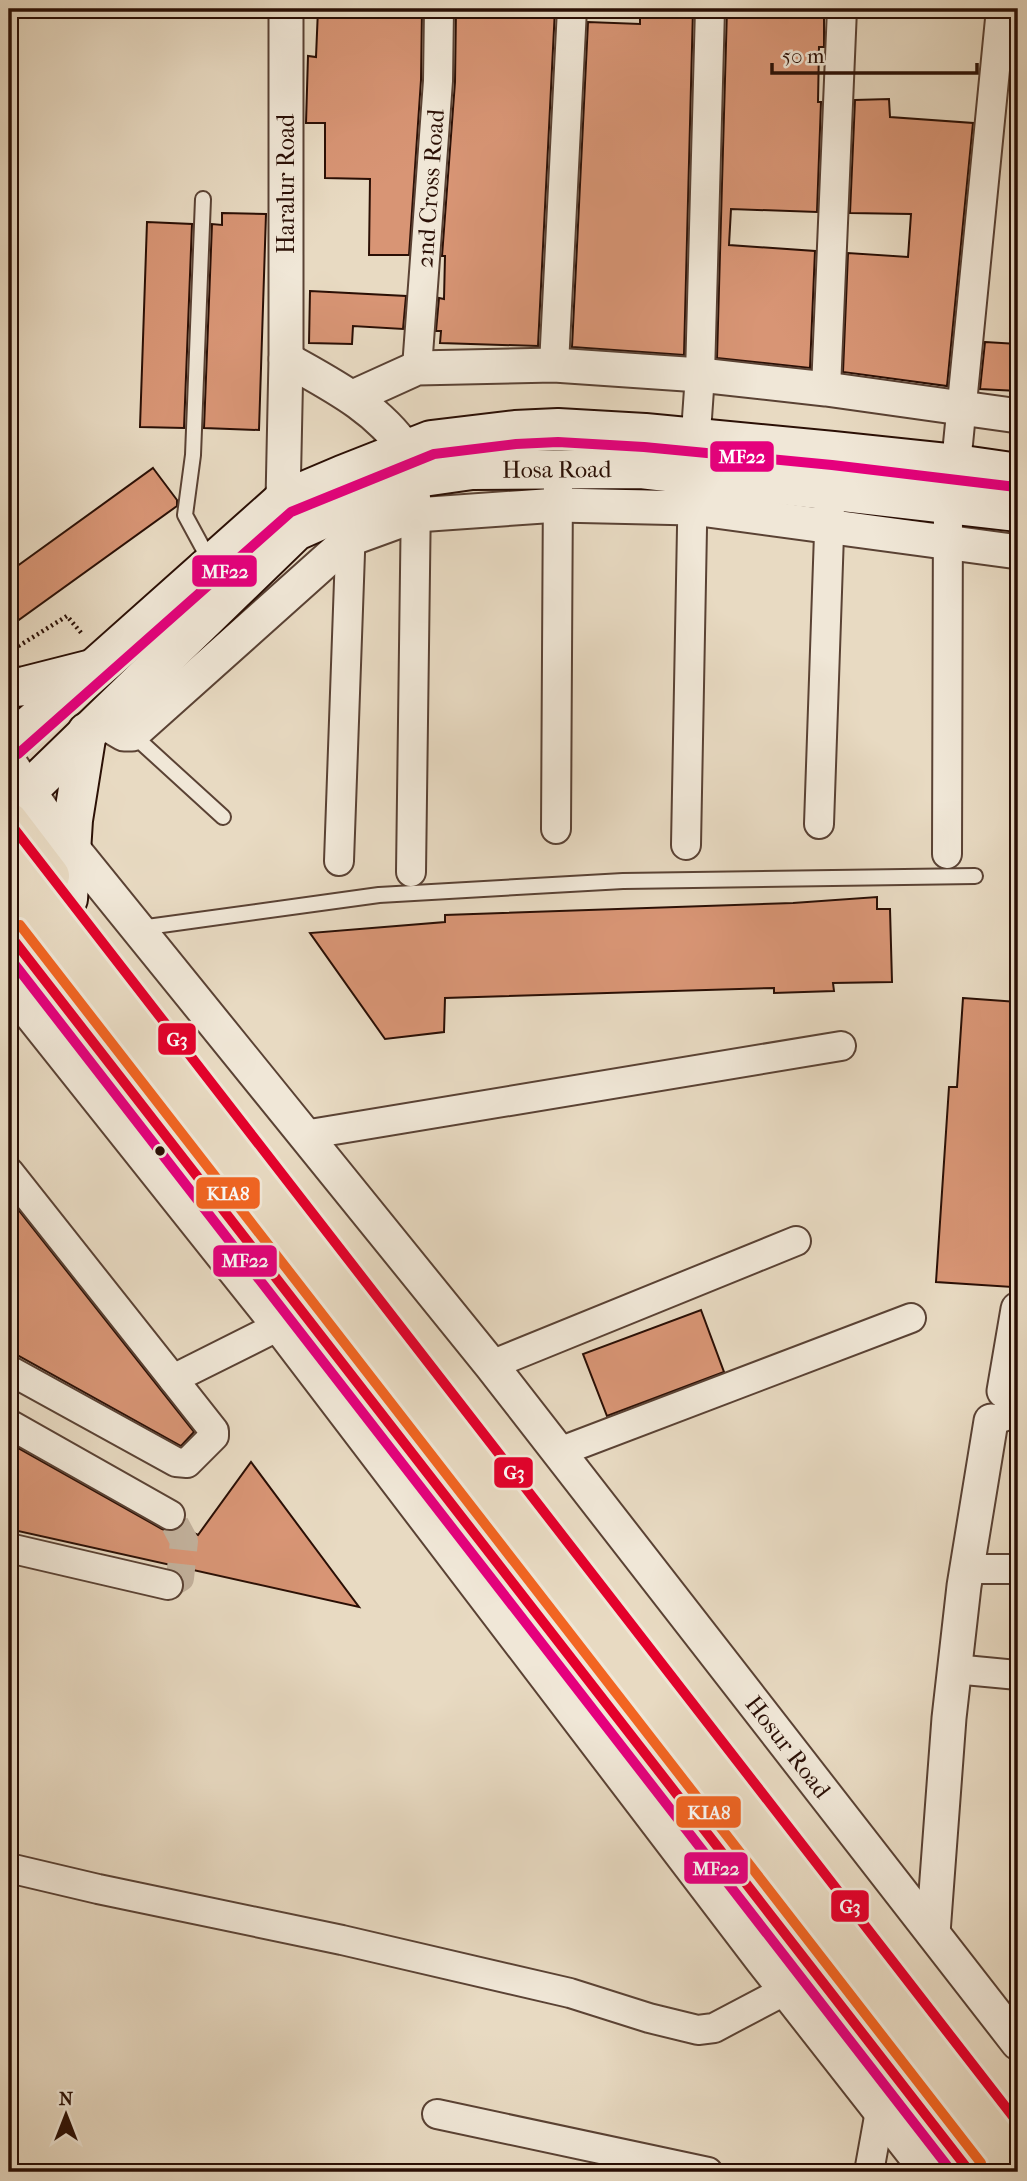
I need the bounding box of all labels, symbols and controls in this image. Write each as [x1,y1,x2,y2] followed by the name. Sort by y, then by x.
[772,32,976,76] scale bar
[782,44,825,68] text: 50 m
[410,107,450,269] street label: 2nd Cross Road
[272,113,300,254] street label: Haralur Road
[709,440,775,473] line badge: MF22
[717,446,766,468] text: MF22
[502,455,612,484] street label: Hosa Road
[191,554,258,588] line badge: MF22
[200,561,249,583] text: MF22
[157,1022,197,1056] line badge: G3
[166,1029,188,1051] text: G3
[153,1144,167,1158] unlabelled marker
[195,1176,261,1210] line badge: KIA8
[206,1183,250,1205] text: KIA8
[212,1244,278,1278] line badge: MF22
[220,1250,269,1272] text: MF22
[493,1456,534,1489] line badge: G3
[503,1462,525,1484] text: G3
[739,1690,837,1805] street label: Hosur Road
[675,1795,742,1829] line badge: KIA8
[687,1802,731,1824] text: KIA8
[683,1851,749,1885] line badge: MF22
[691,1858,740,1880] text: MF22
[830,1889,870,1923] line badge: G3
[839,1896,861,1918] text: G3
[32,2080,102,2150] north arrow
[59,2088,74,2110] text: N

